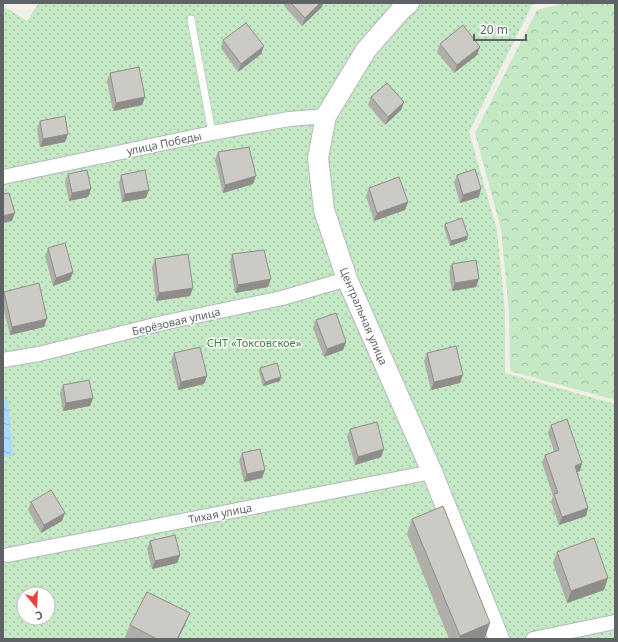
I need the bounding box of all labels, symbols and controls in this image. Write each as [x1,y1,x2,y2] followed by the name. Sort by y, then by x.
[474,16,526,42] scale bar
[480,21,508,38] text: 20 m
[125,128,203,158] street label: улица Победы
[337,265,391,367] street label: Центральная улица
[130,304,222,338] street label: Берёзовая улица
[207,335,302,350] park label: СНТ «Токсовское»
[187,499,253,527] street label: Тихая улица
[16,586,56,626] north arrow
[34,608,45,624] text: С

